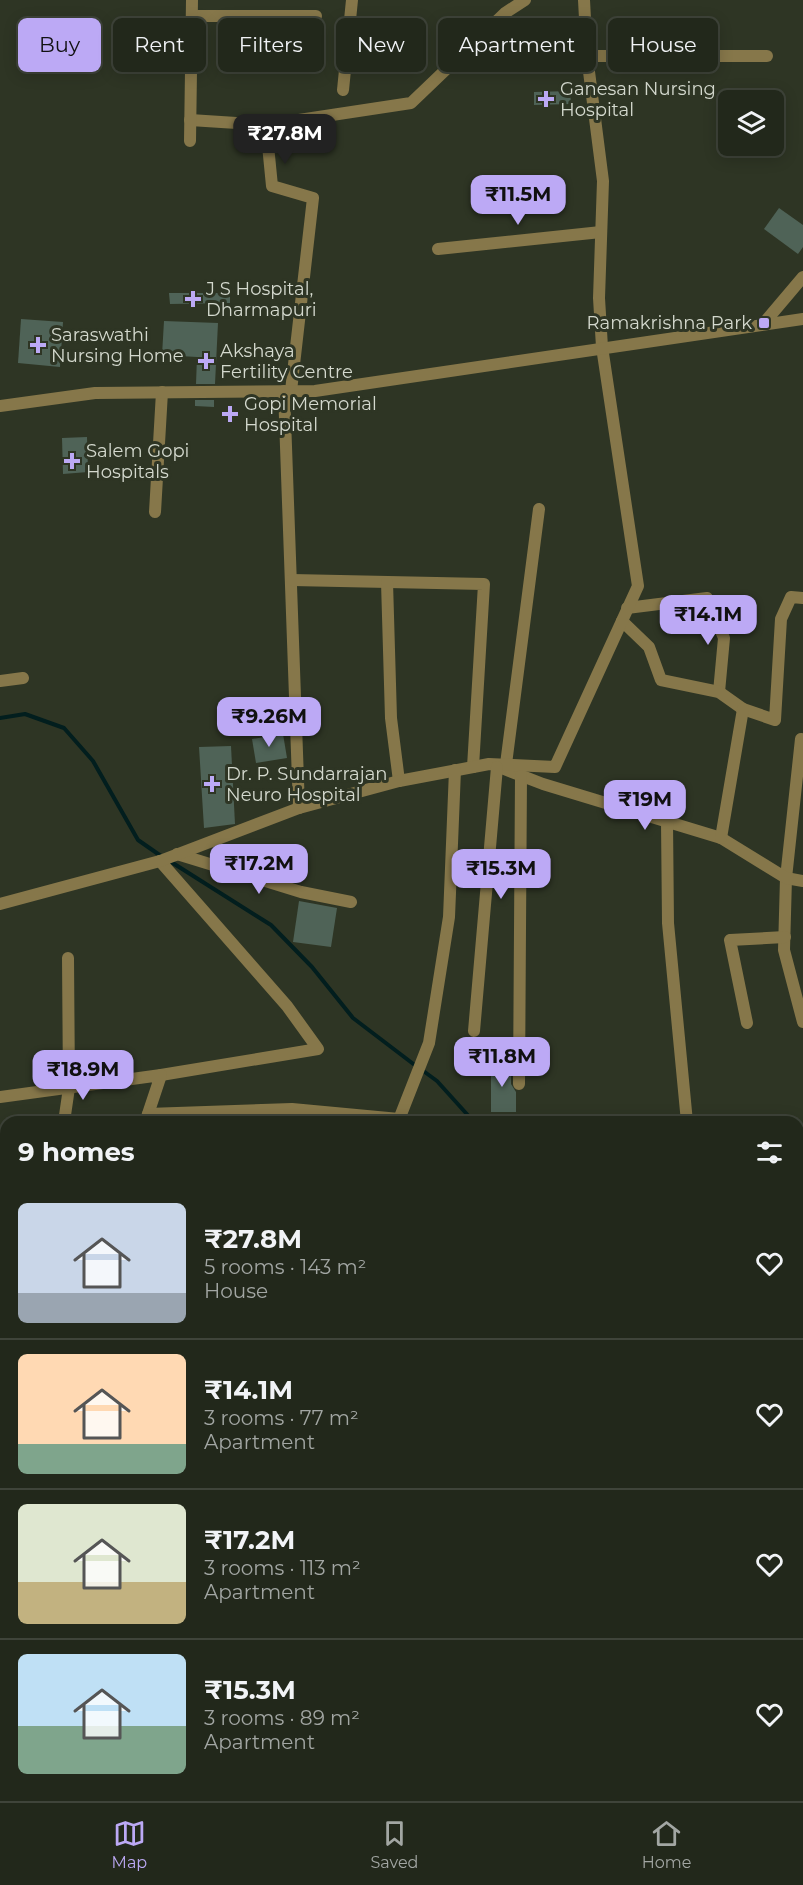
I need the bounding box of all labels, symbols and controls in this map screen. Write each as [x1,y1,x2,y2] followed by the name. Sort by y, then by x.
[18,18,101,72] chip: Buy
[113,18,206,72] chip: Rent
[218,18,324,72] chip: Filters
[336,18,426,72] chip: New
[438,18,596,72] chip: Apartment
[608,18,718,72] chip: House
[560,78,716,121] place label: Ganesan Nursing Hospital
[537,90,555,108] marker: Ganesan Nursing Hospital
[718,90,784,156] map controls
[718,90,784,156] button: layers
[236,114,334,165] pin: ₹27.8M
[247,121,323,145] text: ₹27.8M
[469,175,567,226] pin: ₹11.5M
[485,182,551,206] text: ₹11.5M
[205,278,317,321] place label: J S Hospital, Dharmapuri
[184,290,202,308] marker: J S Hospital, Dharmapuri
[587,312,752,334] place label: Ramakrishna Park
[757,316,771,330] marker: Ramakrishna Park
[51,324,184,367] place label: Saraswathi Nursing Home
[29,336,47,354] marker: Saraswathi Nursing Home
[220,340,353,383] place label: Akshaya Fertility Centre
[197,352,215,370] marker: Akshaya Fertility Centre
[244,393,377,436] place label: Gopi Memorial Hospital
[221,405,239,423] marker: Gopi Memorial Hospital
[86,440,189,483] place label: Salem Gopi Hospitals
[63,452,81,470] marker: Salem Gopi Hospitals
[659,595,757,646] pin: ₹14.1M
[674,602,742,626] text: ₹14.1M
[220,697,318,748] pin: ₹9.26M
[231,704,307,728] text: ₹9.26M
[226,763,387,806] place label: Dr. P. Sundarrajan Neuro Hospital
[203,775,221,793] marker: Dr. P. Sundarrajan Neuro Hospital
[609,780,681,831] pin: ₹19M
[618,787,672,811] text: ₹19M
[210,844,308,895] pin: ₹17.2M
[452,849,550,900] pin: ₹15.3M
[224,851,294,875] text: ₹17.2M
[466,856,536,880] text: ₹15.3M
[453,1037,551,1088] pin: ₹11.8M
[468,1044,536,1068] text: ₹11.8M
[34,1050,132,1101] pin: ₹18.9M
[47,1057,119,1081] text: ₹18.9M
[18,1136,135,1168] text: 9 homes
[753,1136,786,1169] icon: filters
[204,1223,302,1255] text: ₹27.8M
[66,1227,138,1299] icon: home
[753,1247,786,1280] icon: heart
[204,1255,366,1279] text: 5 rooms · 143 m²
[204,1279,268,1303] text: House
[204,1374,293,1406] text: ₹14.1M
[66,1378,138,1450] icon: home
[753,1398,786,1431] icon: heart
[204,1406,359,1430] text: 3 rooms · 77 m²
[204,1430,315,1454] text: Apartment
[204,1524,295,1556] text: ₹17.2M
[66,1528,138,1600] icon: home
[753,1548,786,1581] icon: heart
[204,1556,361,1580] text: 3 rooms · 113 m²
[204,1580,315,1604] text: Apartment
[204,1674,296,1706] text: ₹15.3M
[66,1678,138,1750] icon: home
[753,1698,786,1731] icon: heart
[204,1706,360,1730] text: 3 rooms · 89 m²
[204,1730,315,1754] text: Apartment
[112,1817,147,1872] tab: Map
[370,1817,418,1872] tab: Saved
[642,1817,691,1872] tab: Home

